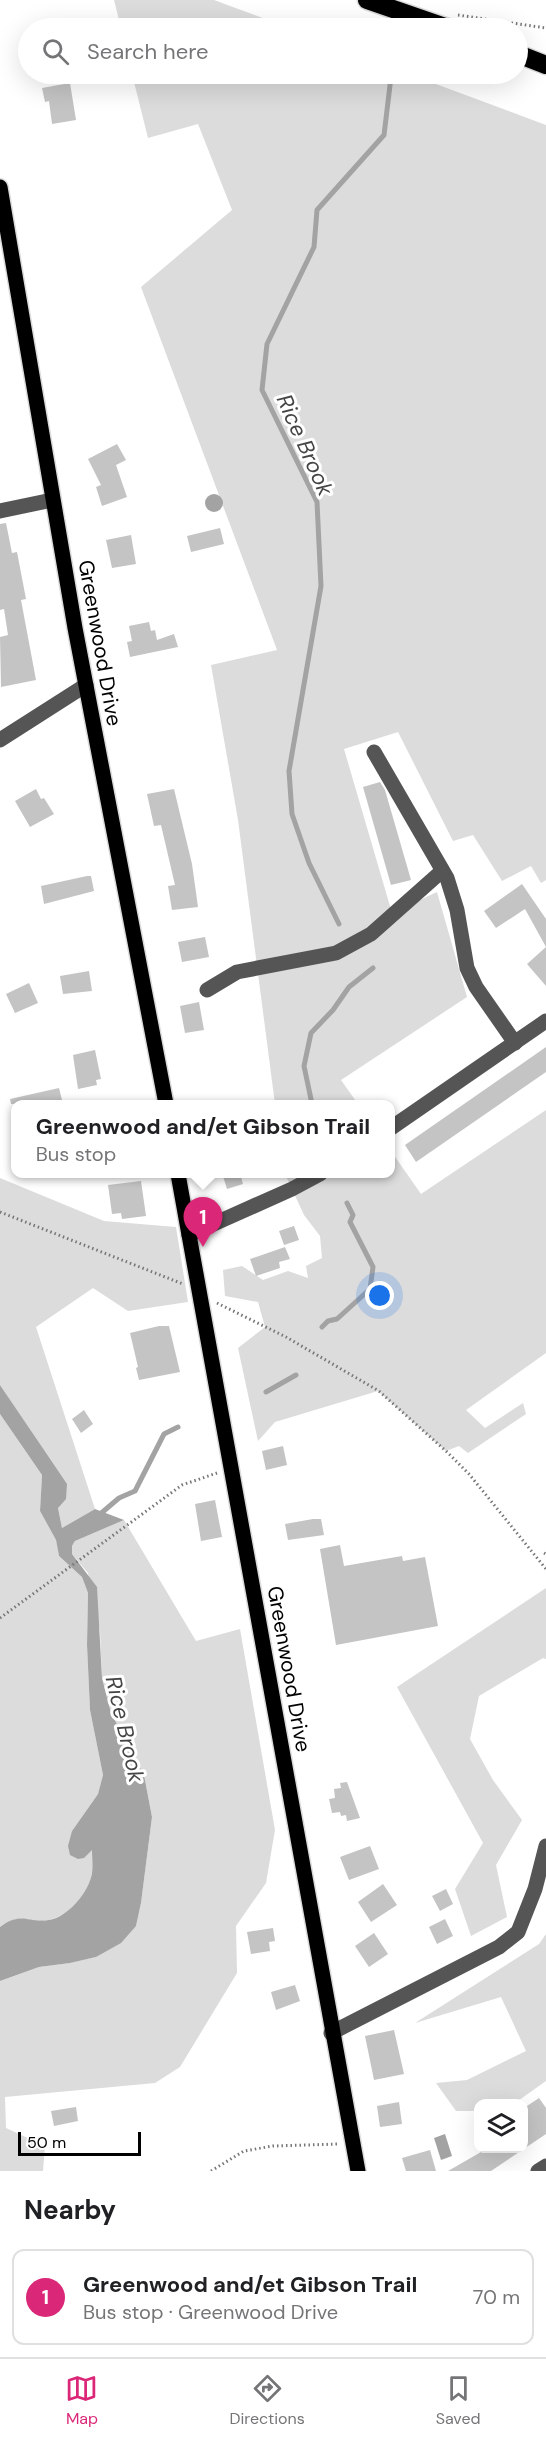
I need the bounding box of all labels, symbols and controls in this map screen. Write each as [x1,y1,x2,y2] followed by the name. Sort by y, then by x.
[18,18,528,84] search box
[39,35,72,68] icon: search
[87,37,208,66] text: Search here
[270,390,341,501] water label: Rice Brook
[72,558,128,728] street label: Greenwood Drive
[11,1100,395,1178] popup
[36,1112,370,1141] text: Greenwood and/et Gibson Trail
[36,1141,116,1167] text: Bus stop
[184,1198,222,1247] pin: 1
[365,1281,394,1310] your location
[261,1584,317,1754] street label: Greenwood Drive
[99,1673,151,1786] water label: Rice Brook
[474,2099,528,2153] map controls
[474,2099,528,2153] button: layers
[18,2129,141,2156] scale bar
[27,2132,66,2153] text: 50 m
[24,2193,116,2227] text: Nearby
[83,2270,417,2299] text: Greenwood and/et Gibson Trail
[42,2284,49,2310] text: 1
[473,2284,520,2310] text: 70 m
[83,2299,338,2325] text: Bus stop · Greenwood Drive
[65,2372,98,2429] tab: Map
[229,2372,305,2429] tab: Directions
[436,2372,481,2429] tab: Saved

